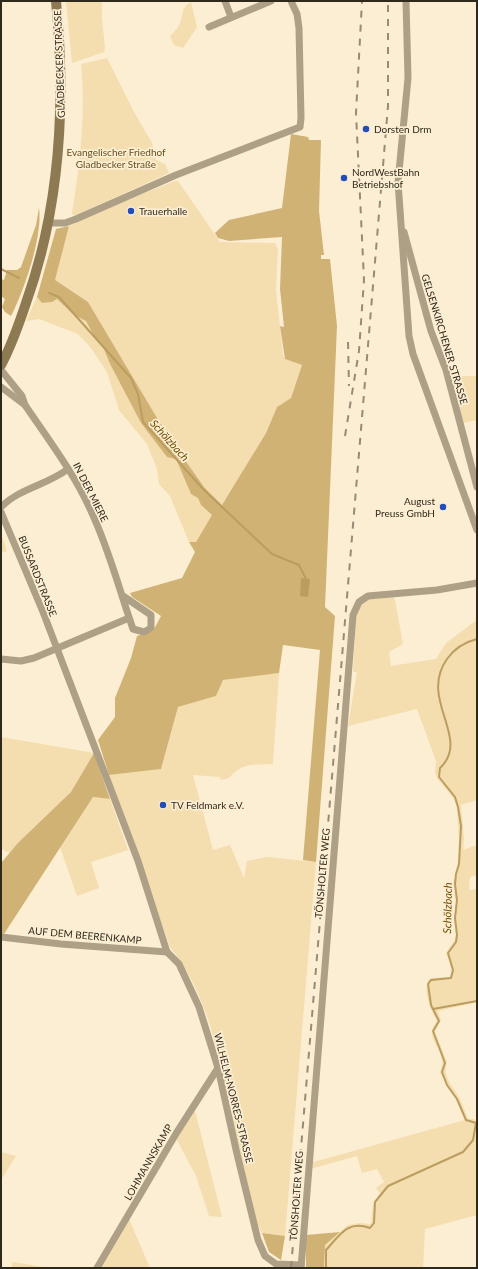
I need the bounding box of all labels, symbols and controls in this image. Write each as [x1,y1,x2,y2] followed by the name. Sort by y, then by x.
[51,10,67,118] street label: GLADBECKER STRASSE
[374,123,432,135] place label: Dorsten Drm
[361,124,371,134] marker: Dorsten Drm
[66,146,166,170] park label: Evangelischer Friedhof Gladbecker Straße
[352,166,420,190] place label: NordWestBahn Betriebshof
[339,173,349,183] marker: NordWestBahn Betriebshof
[139,205,187,217] place label: Trauerhalle
[126,206,136,216] marker: Trauerhalle
[419,272,471,406] street label: GELSENKIRCHENER STRASSE
[148,417,192,464] water label: Schölzbach
[71,460,111,524] street label: IN DER MIERE
[375,495,435,519] place label: August Preuss GmbH
[438,502,448,512] marker: August Preuss GmbH
[16,534,60,618] street label: BUSSARDSTRASSE
[171,799,244,811] place label: TV Feldmark e.V.
[158,800,168,810] marker: TV Feldmark e.V.
[312,828,332,918] street label: TÖNSHOLTER WEG
[440,882,454,934] water label: Schölzbach
[28,924,142,946] street label: AUF DEM BEERENKAMP
[212,1032,256,1165] street label: WILHELM-NORRES-STRASSE
[121,1122,175,1202] street label: LOHMANNSKAMP
[287,1151,305,1241] street label: TÖNSHOLTER WEG

